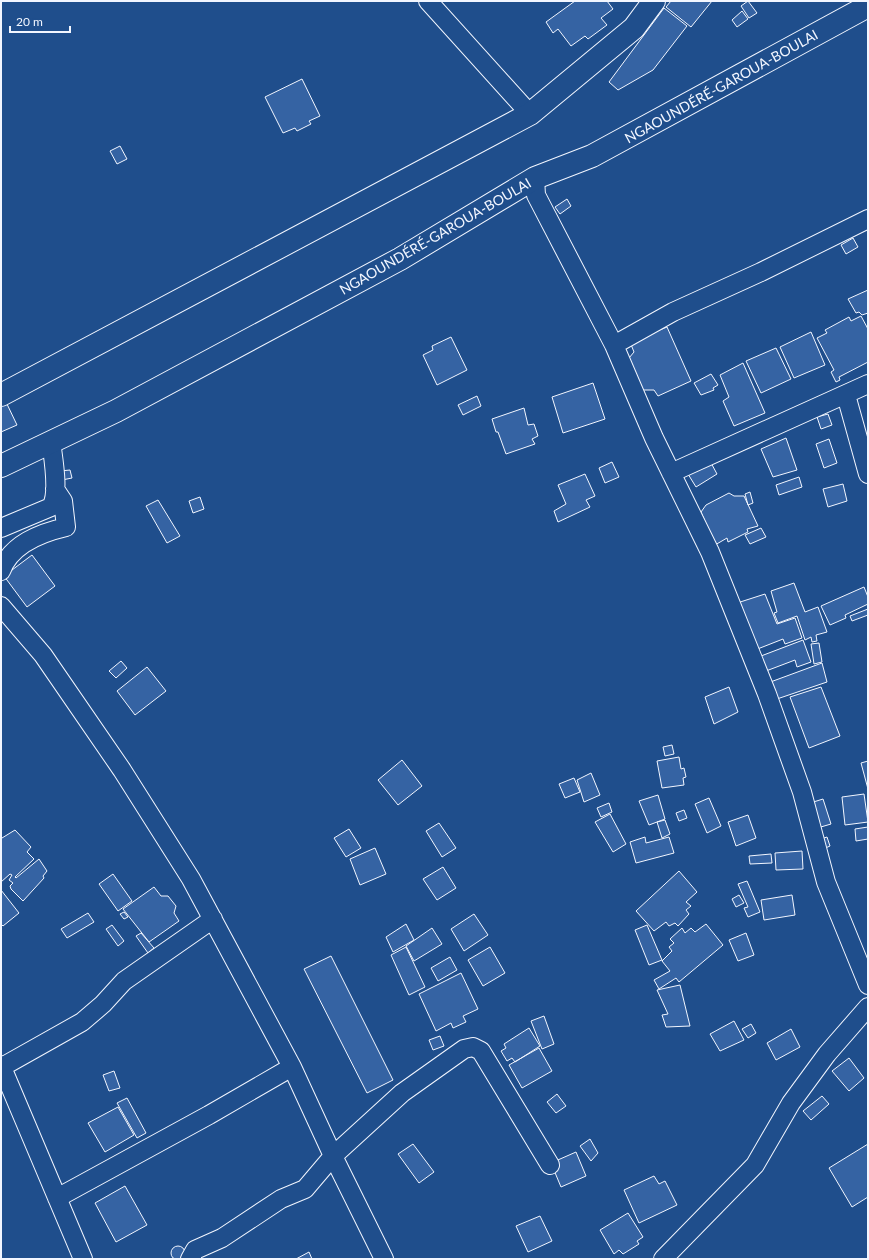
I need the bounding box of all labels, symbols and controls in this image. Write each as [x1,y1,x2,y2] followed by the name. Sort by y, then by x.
[10,8,70,34] scale bar
[16,14,43,29] text: 20 m
[621,26,821,146] street label: NGAOUNDÉRÉ-GAROUA-BOULAI
[336,174,534,298] street label: NGAOUNDÉRÉ-GAROUA-BOULAI

